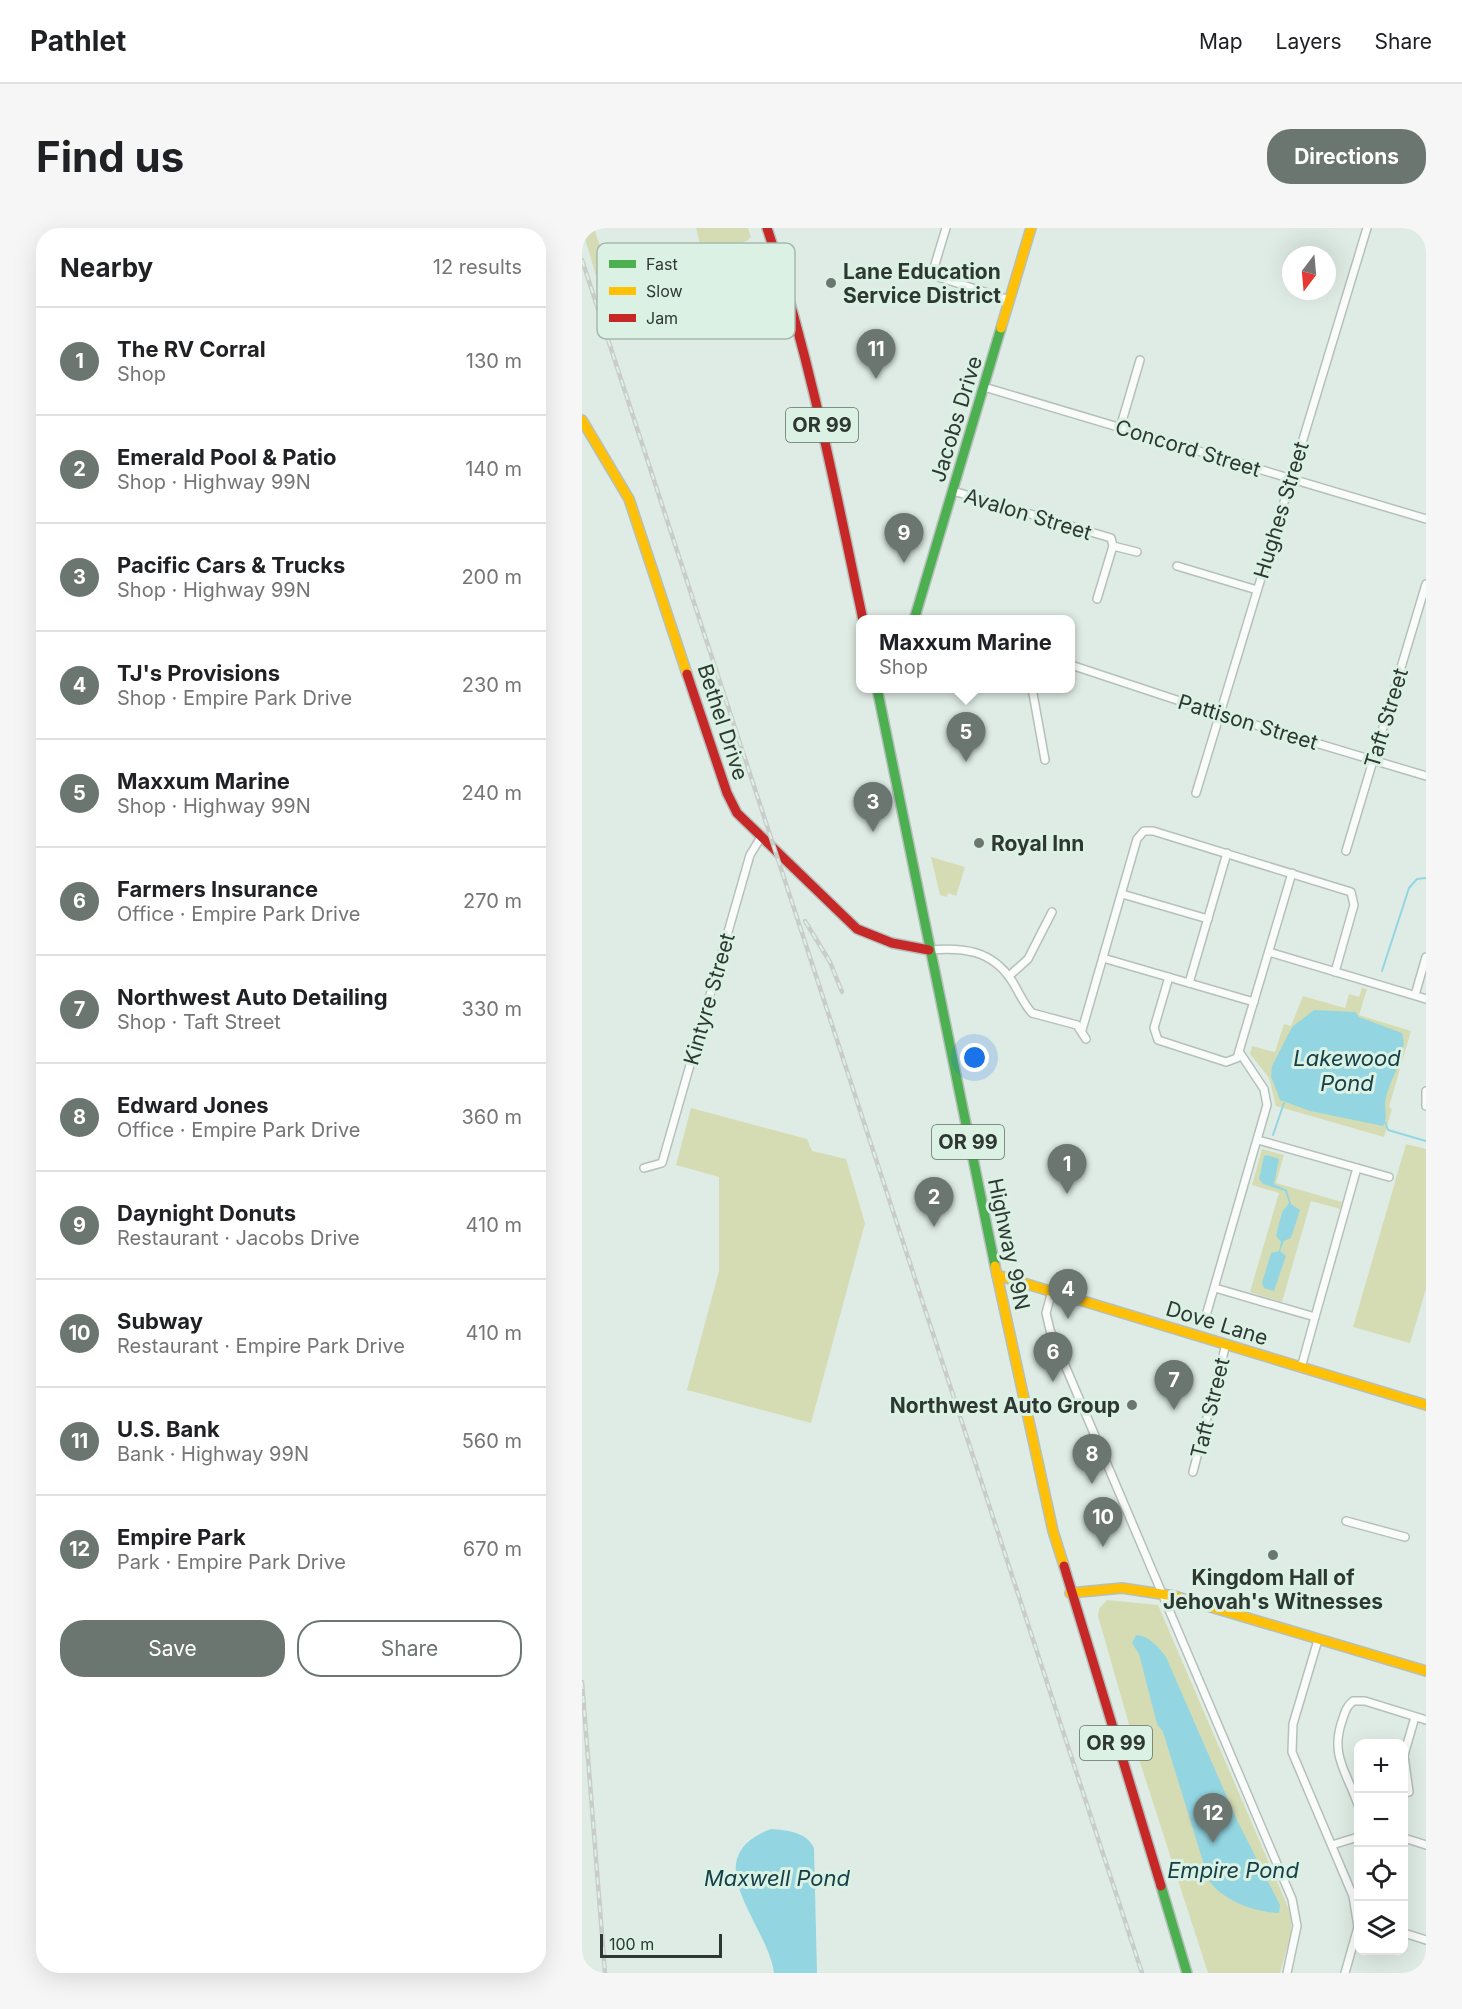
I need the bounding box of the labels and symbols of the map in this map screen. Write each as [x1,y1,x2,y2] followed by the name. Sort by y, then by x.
[597,243,795,339] legend
[1282,246,1336,300] north arrow
[646,254,678,274] text: Fast
[843,259,1001,308] place label: Lane Education Service District
[824,276,838,290] marker: Lane Education Service District
[646,281,683,301] text: Slow
[646,308,678,328] text: Jam
[856,330,896,379] pin: 11
[925,353,987,485] street label: Jacobs Drive
[786,408,858,442] road number: OR 99
[1112,414,1264,482] street label: Concord Street
[1248,438,1314,581] street label: Hughes Street
[961,483,1095,545] street label: Avalon Street
[884,514,924,563] pin: 9
[692,661,754,783] street label: Bethel Drive
[1359,665,1413,771] street label: Taft Street
[1175,689,1321,755] street label: Pattison Street
[946,712,986,762] pin: 5
[854,782,892,832] pin: 3
[991,831,1084,856] place label: Royal Inn
[972,836,986,850] marker: Royal Inn
[678,930,740,1068] street label: Kintyre Street
[960,1043,989,1072] your location
[1293,1045,1401,1096] water label: Lakewood Pond
[932,1125,1004,1159] road number: OR 99
[1048,1144,1086,1194] pin: 1
[983,1176,1035,1312] street label: Highway 99N
[914,1178,954,1227] pin: 2
[1048,1270,1088,1319] pin: 4
[1163,1296,1271,1350] street label: Dove Lane
[1034,1332,1072,1382] pin: 6
[1185,1355,1235,1461] street label: Taft Street
[1154,1360,1194,1410] pin: 7
[890,1393,1120,1418] place label: Northwest Auto Group
[1125,1398,1139,1412] marker: Northwest Auto Group
[1072,1434,1112,1484] pin: 8
[1084,1498,1122,1547] pin: 10
[1266,1548,1280,1562] marker: Kingdom Hall of Jehovah's Witnesses
[1163,1565,1383,1614] place label: Kingdom Hall of Jehovah's Witnesses
[1080,1726,1152,1760] road number: OR 99
[1194,1794,1232,1843] pin: 12
[1167,1857,1299,1883] water label: Empire Pond
[704,1865,851,1891] water label: Maxwell Pond
[600,1931,722,1958] scale bar

